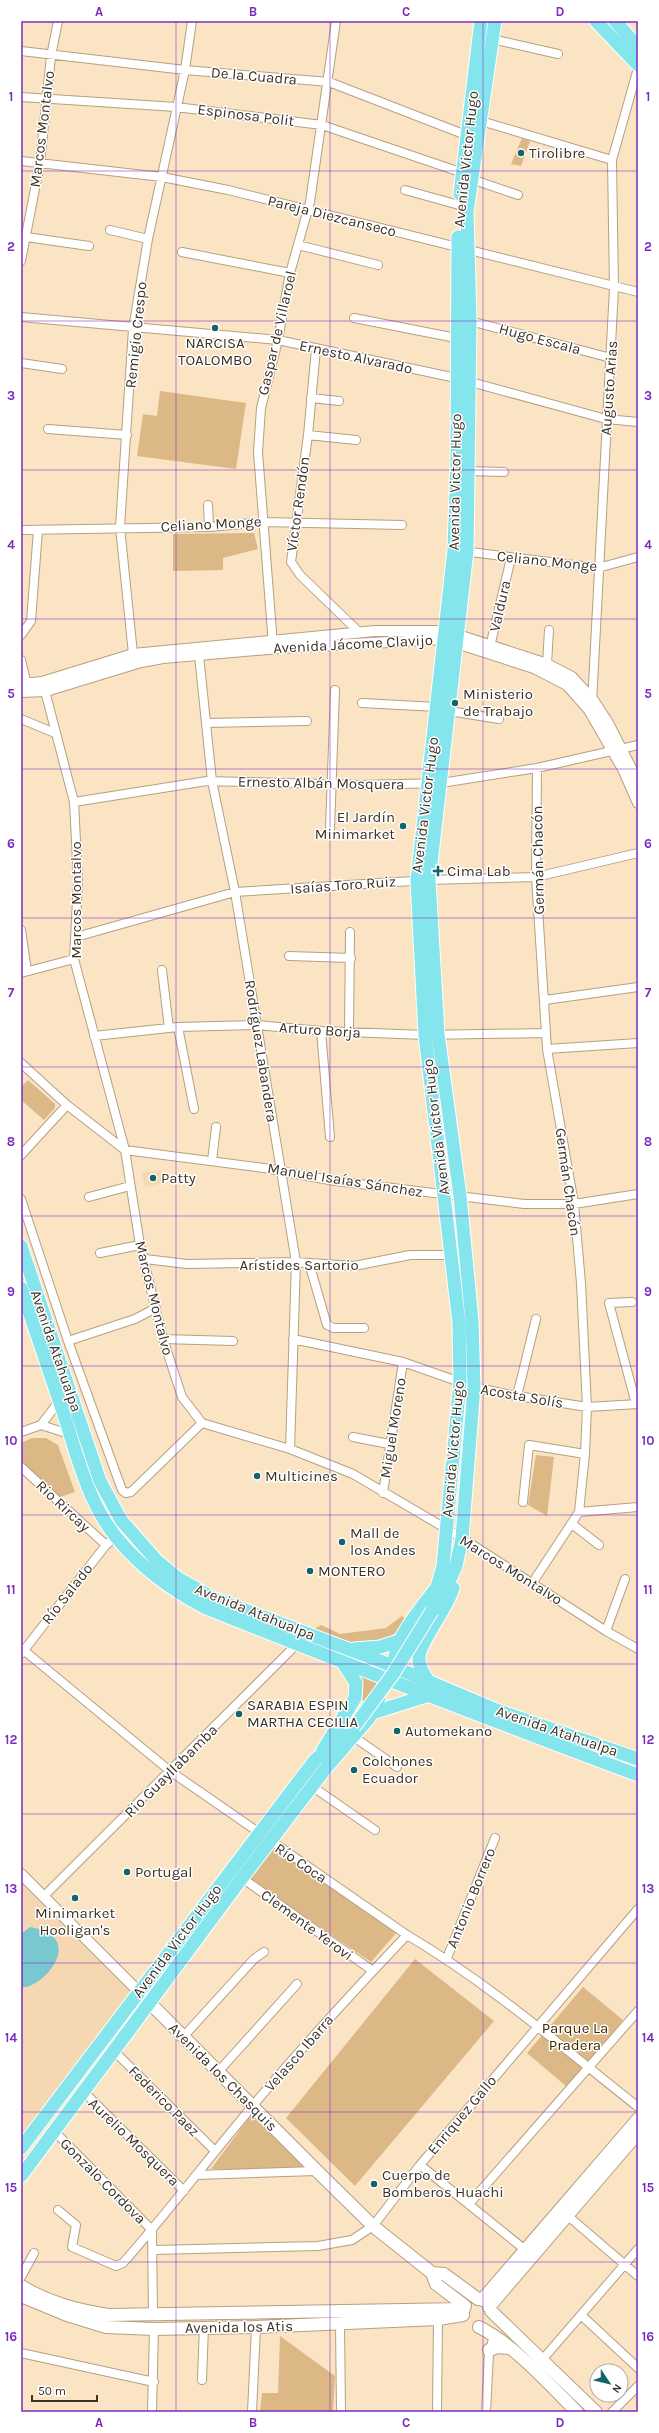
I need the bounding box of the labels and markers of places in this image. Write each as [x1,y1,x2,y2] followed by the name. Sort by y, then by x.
[529,144,585,162] place label: Tirolibre
[516,148,526,158] marker: Tirolibre
[210,323,220,333] marker: NARCISA TOALOMBO
[178,334,252,369] place label: NARCISA TOALOMBO
[463,685,533,720] place label: Ministerio de Trabajo
[450,698,460,708] marker: Ministerio de Trabajo
[315,808,395,843] place label: El Jardín Minimarket
[398,821,408,831] marker: El Jardín Minimarket
[447,862,511,880] place label: Cima Lab
[432,865,444,877] marker: Cima Lab
[161,1169,196,1187] place label: Patty
[148,1173,158,1183] marker: Patty
[265,1467,338,1485] place label: Multicines
[252,1471,262,1481] marker: Multicines
[350,1524,416,1559] place label: Mall de los Andes
[337,1537,347,1547] marker: Mall de los Andes
[318,1562,385,1580] place label: MONTERO
[305,1566,315,1576] marker: MONTERO
[247,1696,358,1731] place label: SARABIA ESPIN MARTHA CECILIA
[234,1709,244,1719] marker: SARABIA ESPIN MARTHA CECILIA
[405,1722,492,1740] place label: Automekano
[392,1726,402,1736] marker: Automekano
[362,1752,433,1787] place label: Colchones Ecuador
[349,1765,359,1775] marker: Colchones Ecuador
[135,1863,193,1881] place label: Portugal
[122,1867,132,1877] marker: Portugal
[70,1893,80,1903] marker: Minimarket Hooligan's
[35,1904,115,1939] place label: Minimarket Hooligan's
[382,2166,504,2201] place label: Cuerpo de Bomberos Huachi
[369,2179,379,2189] marker: Cuerpo de Bomberos Huachi

